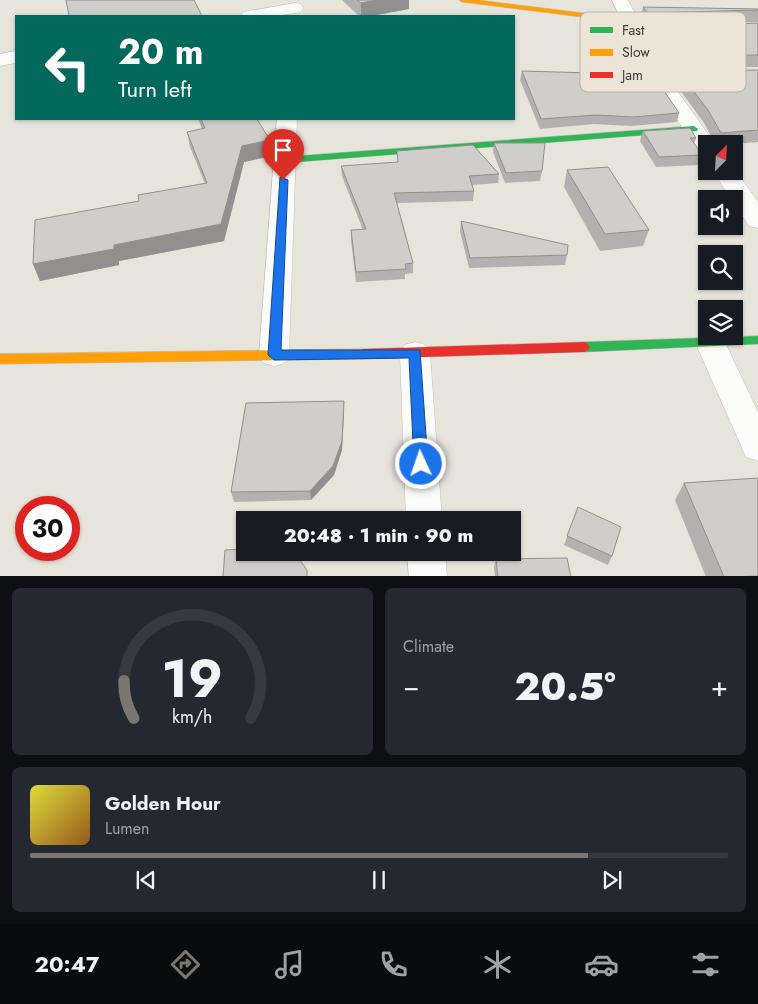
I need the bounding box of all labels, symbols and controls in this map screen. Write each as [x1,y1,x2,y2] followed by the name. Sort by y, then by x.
[580,12,746,92] legend
[622,20,645,40] text: Fast
[118,27,203,77] text: 20 m
[35,35,100,100] icon: left
[622,42,650,62] text: Slow
[620,65,643,85] text: Jam
[118,73,192,105] text: Turn left
[262,129,304,180] pin
[698,135,742,180] north arrow
[698,135,743,345] map controls
[269,136,297,164] icon: arrive
[698,190,743,235] button: sound
[698,245,743,290] button: search
[698,300,743,345] button: layers
[394,437,446,489] position arrow
[15,496,80,561] speed limit sign: 30
[284,522,473,549] text: 20:48 · 1 min · 90 m
[403,635,454,658] text: Climate
[162,641,223,717] text: 19
[515,659,616,714] text: 20.5°
[403,666,420,707] text: −
[711,666,728,707] text: +
[172,704,213,730] text: km/h
[105,790,221,817] text: Golden Hour
[105,817,149,840] text: Lumen
[132,866,160,894] icon: previous
[365,866,393,894] icon: pause
[598,866,626,894] icon: next
[168,947,203,982] icon: directions
[272,947,307,982] icon: music
[376,947,411,982] icon: phone
[480,947,515,982] icon: climate
[584,947,619,982] icon: car
[688,947,723,982] icon: filters
[35,948,99,980] text: 20:47

